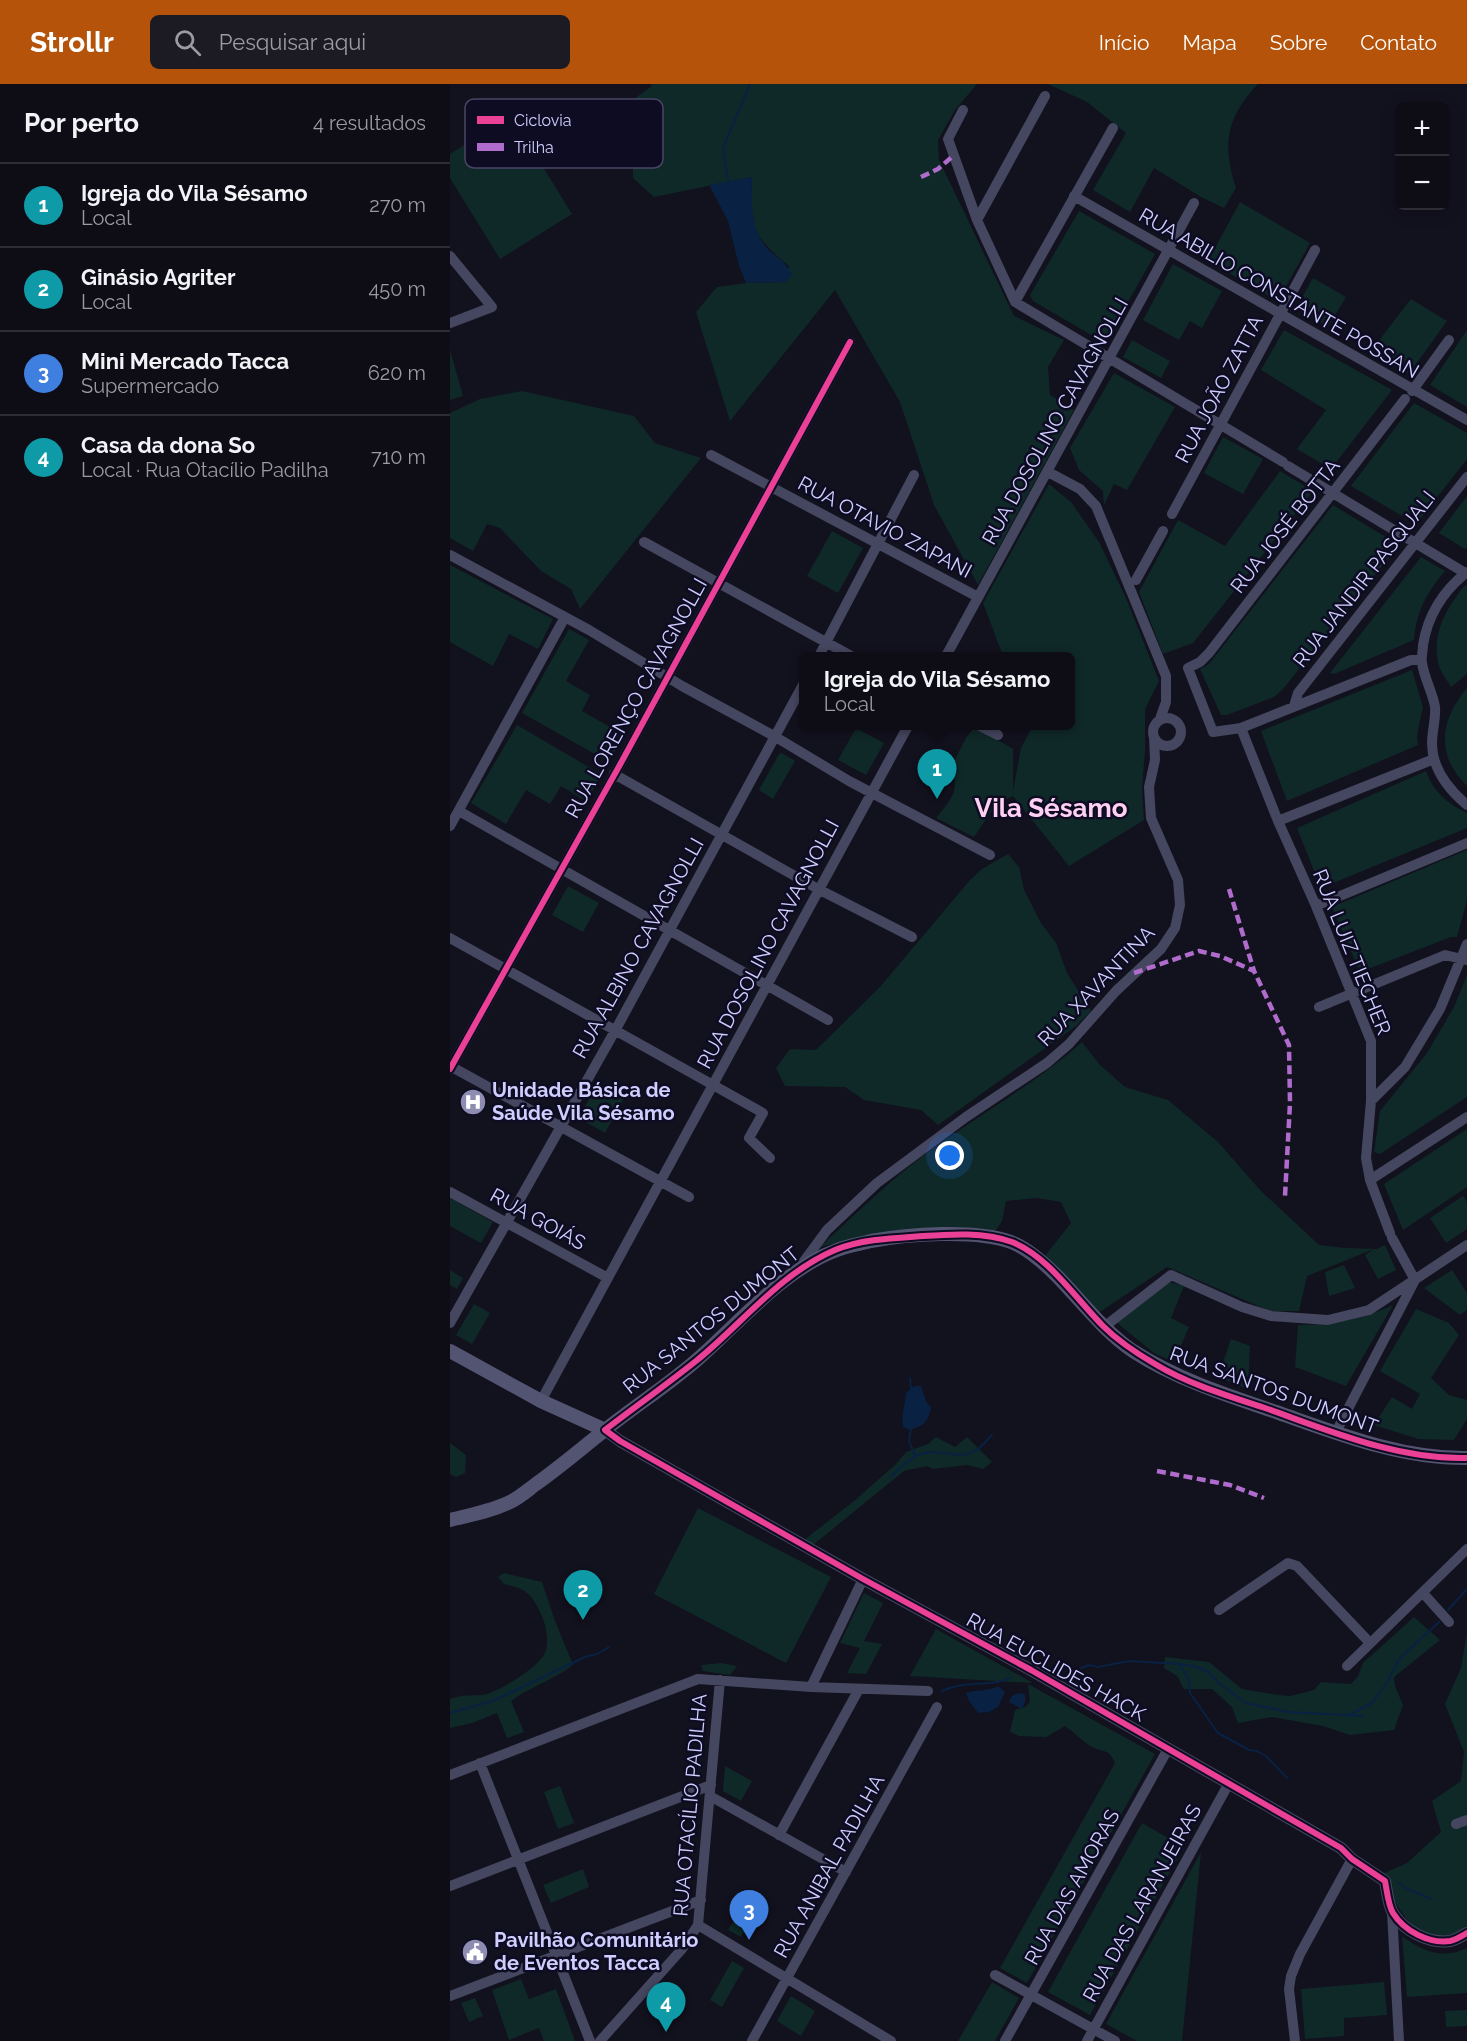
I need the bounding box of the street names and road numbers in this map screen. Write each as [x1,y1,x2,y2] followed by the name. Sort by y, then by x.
[1135,203,1423,383] street label: RUA ABILIO CONSTANTE POSSAN
[977,293,1133,549] street label: RUA DOSOLINO CAVAGNOLLI
[1170,311,1268,467] street label: RUA JOÃO ZATTA
[1225,454,1345,598] street label: RUA JOSÉ BOTTA
[794,471,976,583] street label: RUA OTAVIO ZAPANI
[1288,486,1440,672] street label: RUA JANDIR PASQUALI
[560,574,712,822] street label: RUA LORENÇO CAVAGNOLLI
[692,815,844,1073] street label: RUA DOSOLINO CAVAGNOLLI
[567,834,709,1062] street label: RUA ALBINO CAVAGNOLLI
[1308,866,1396,1038] street label: RUA LUIZ TIECHER
[1033,921,1160,1051] street label: RUA XAVANTINA
[486,1183,590,1255] street label: RUA GOIÁS
[618,1241,804,1399] street label: RUA SANTOS DUMONT
[1167,1341,1381,1439] street label: RUA SANTOS DUMONT
[962,1608,1150,1726] street label: RUA EUCLIDES HACK
[668,1692,712,1917] street label: RUA OTACÍLIO PADILHA
[769,1770,890,1962] street label: RUA ANIBAL PADILHA
[1078,1800,1206,2006] street label: RUA DAS LARANJEIRAS
[1019,1805,1125,1969] street label: RUA DAS AMORAS

